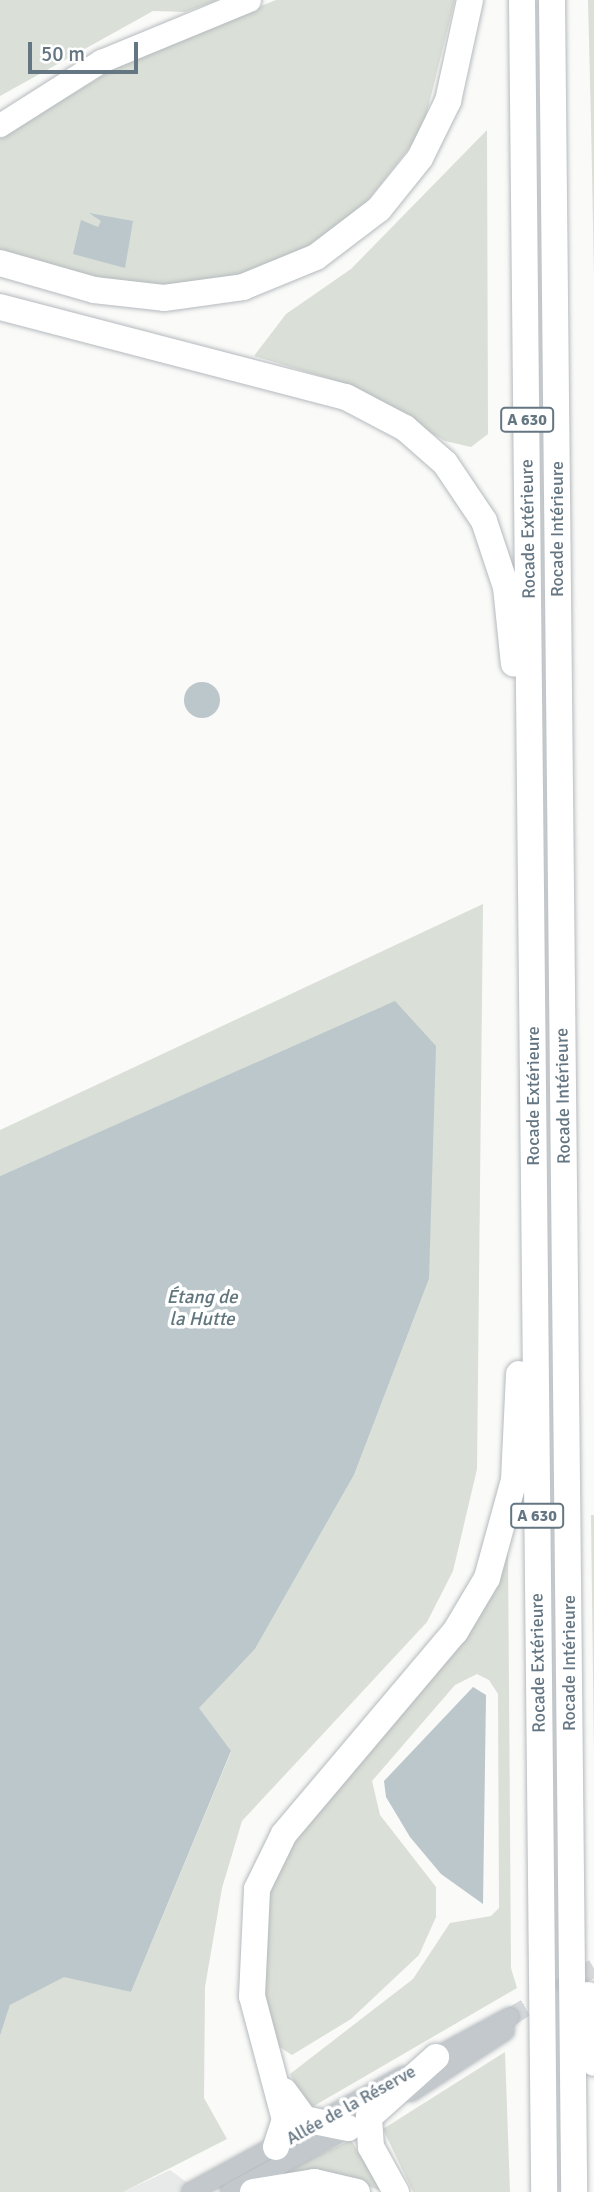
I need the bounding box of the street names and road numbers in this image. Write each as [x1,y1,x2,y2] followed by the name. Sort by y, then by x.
[499,408,555,432] road number: A 630
[516,459,540,599] street label: Rocade Extérieure
[546,461,568,597] street label: Rocade Intérieure
[522,1026,544,1166] street label: Rocade Extérieure
[551,1028,575,1164] street label: Rocade Intérieure
[509,1504,565,1528] road number: A 630
[526,1593,550,1733] street label: Rocade Extérieure
[558,1595,580,1731] street label: Rocade Intérieure
[283,2061,419,2149] street label: Allée de la Réserve

